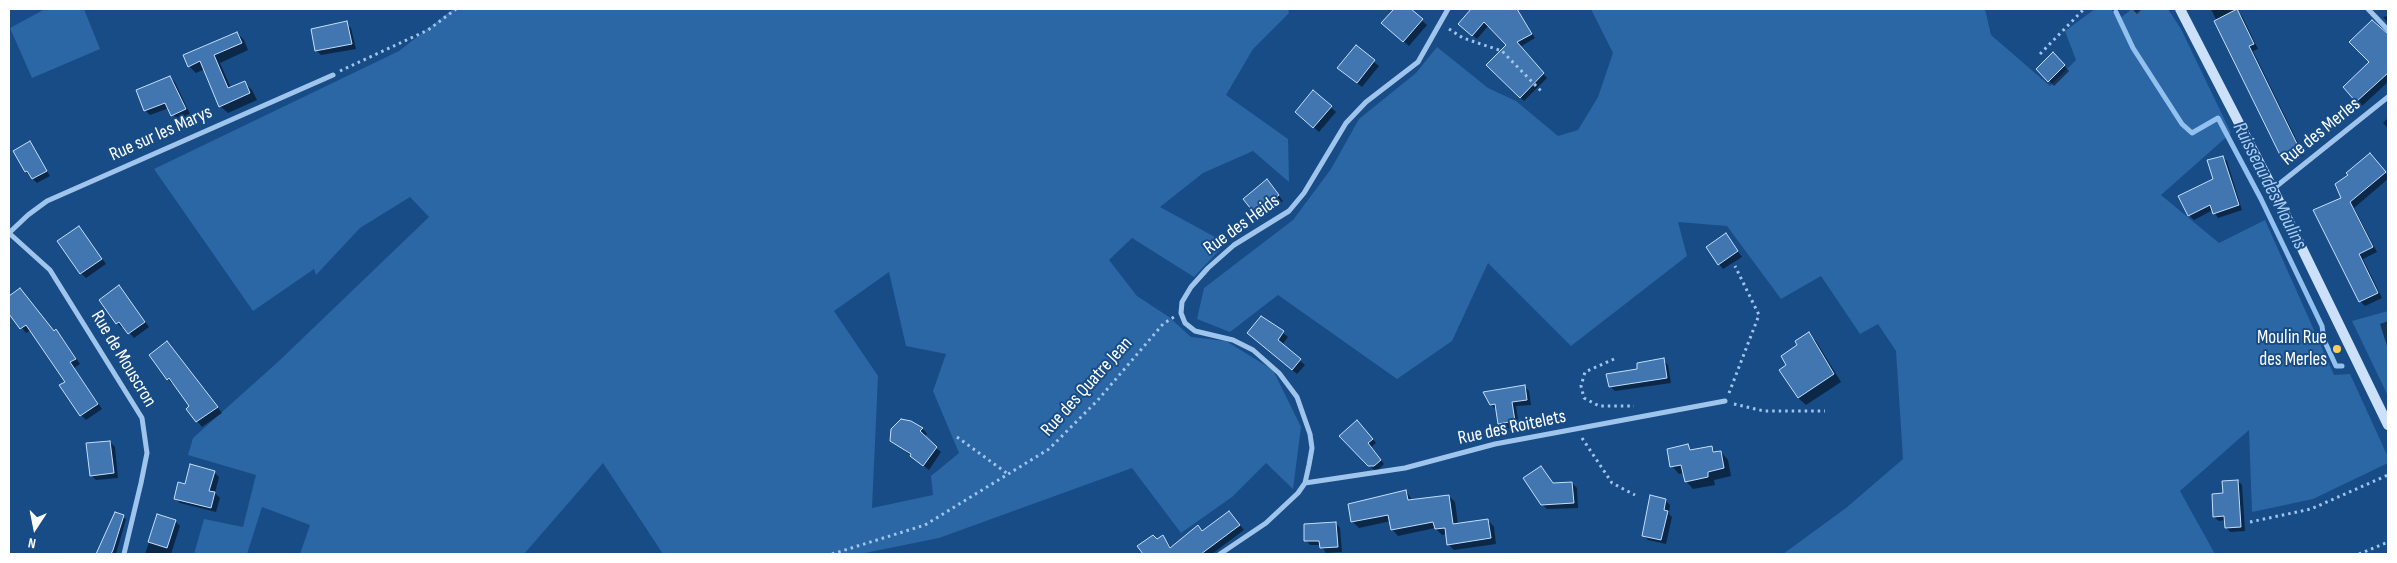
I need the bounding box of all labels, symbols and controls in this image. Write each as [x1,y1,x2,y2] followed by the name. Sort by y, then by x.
[2277,93,2365,171] street label: Rue des Merles
[106,101,216,167] street label: Rue sur les Marys
[2227,119,2311,253] water label: Ruisseau des Moulins
[1200,190,1284,260] street label: Rue des Heids
[85,307,161,411] street label: Rue de Mouscron
[2257,327,2327,371] place label: Moulin Rue des Merles
[1036,333,1138,441] street label: Rue des Quatre Jean
[2331,343,2343,355] marker: Moulin Rue des Merles
[1456,405,1568,451] street label: Rue des Roitelets
[10,503,60,553] north arrow
[27,534,37,552] text: N

